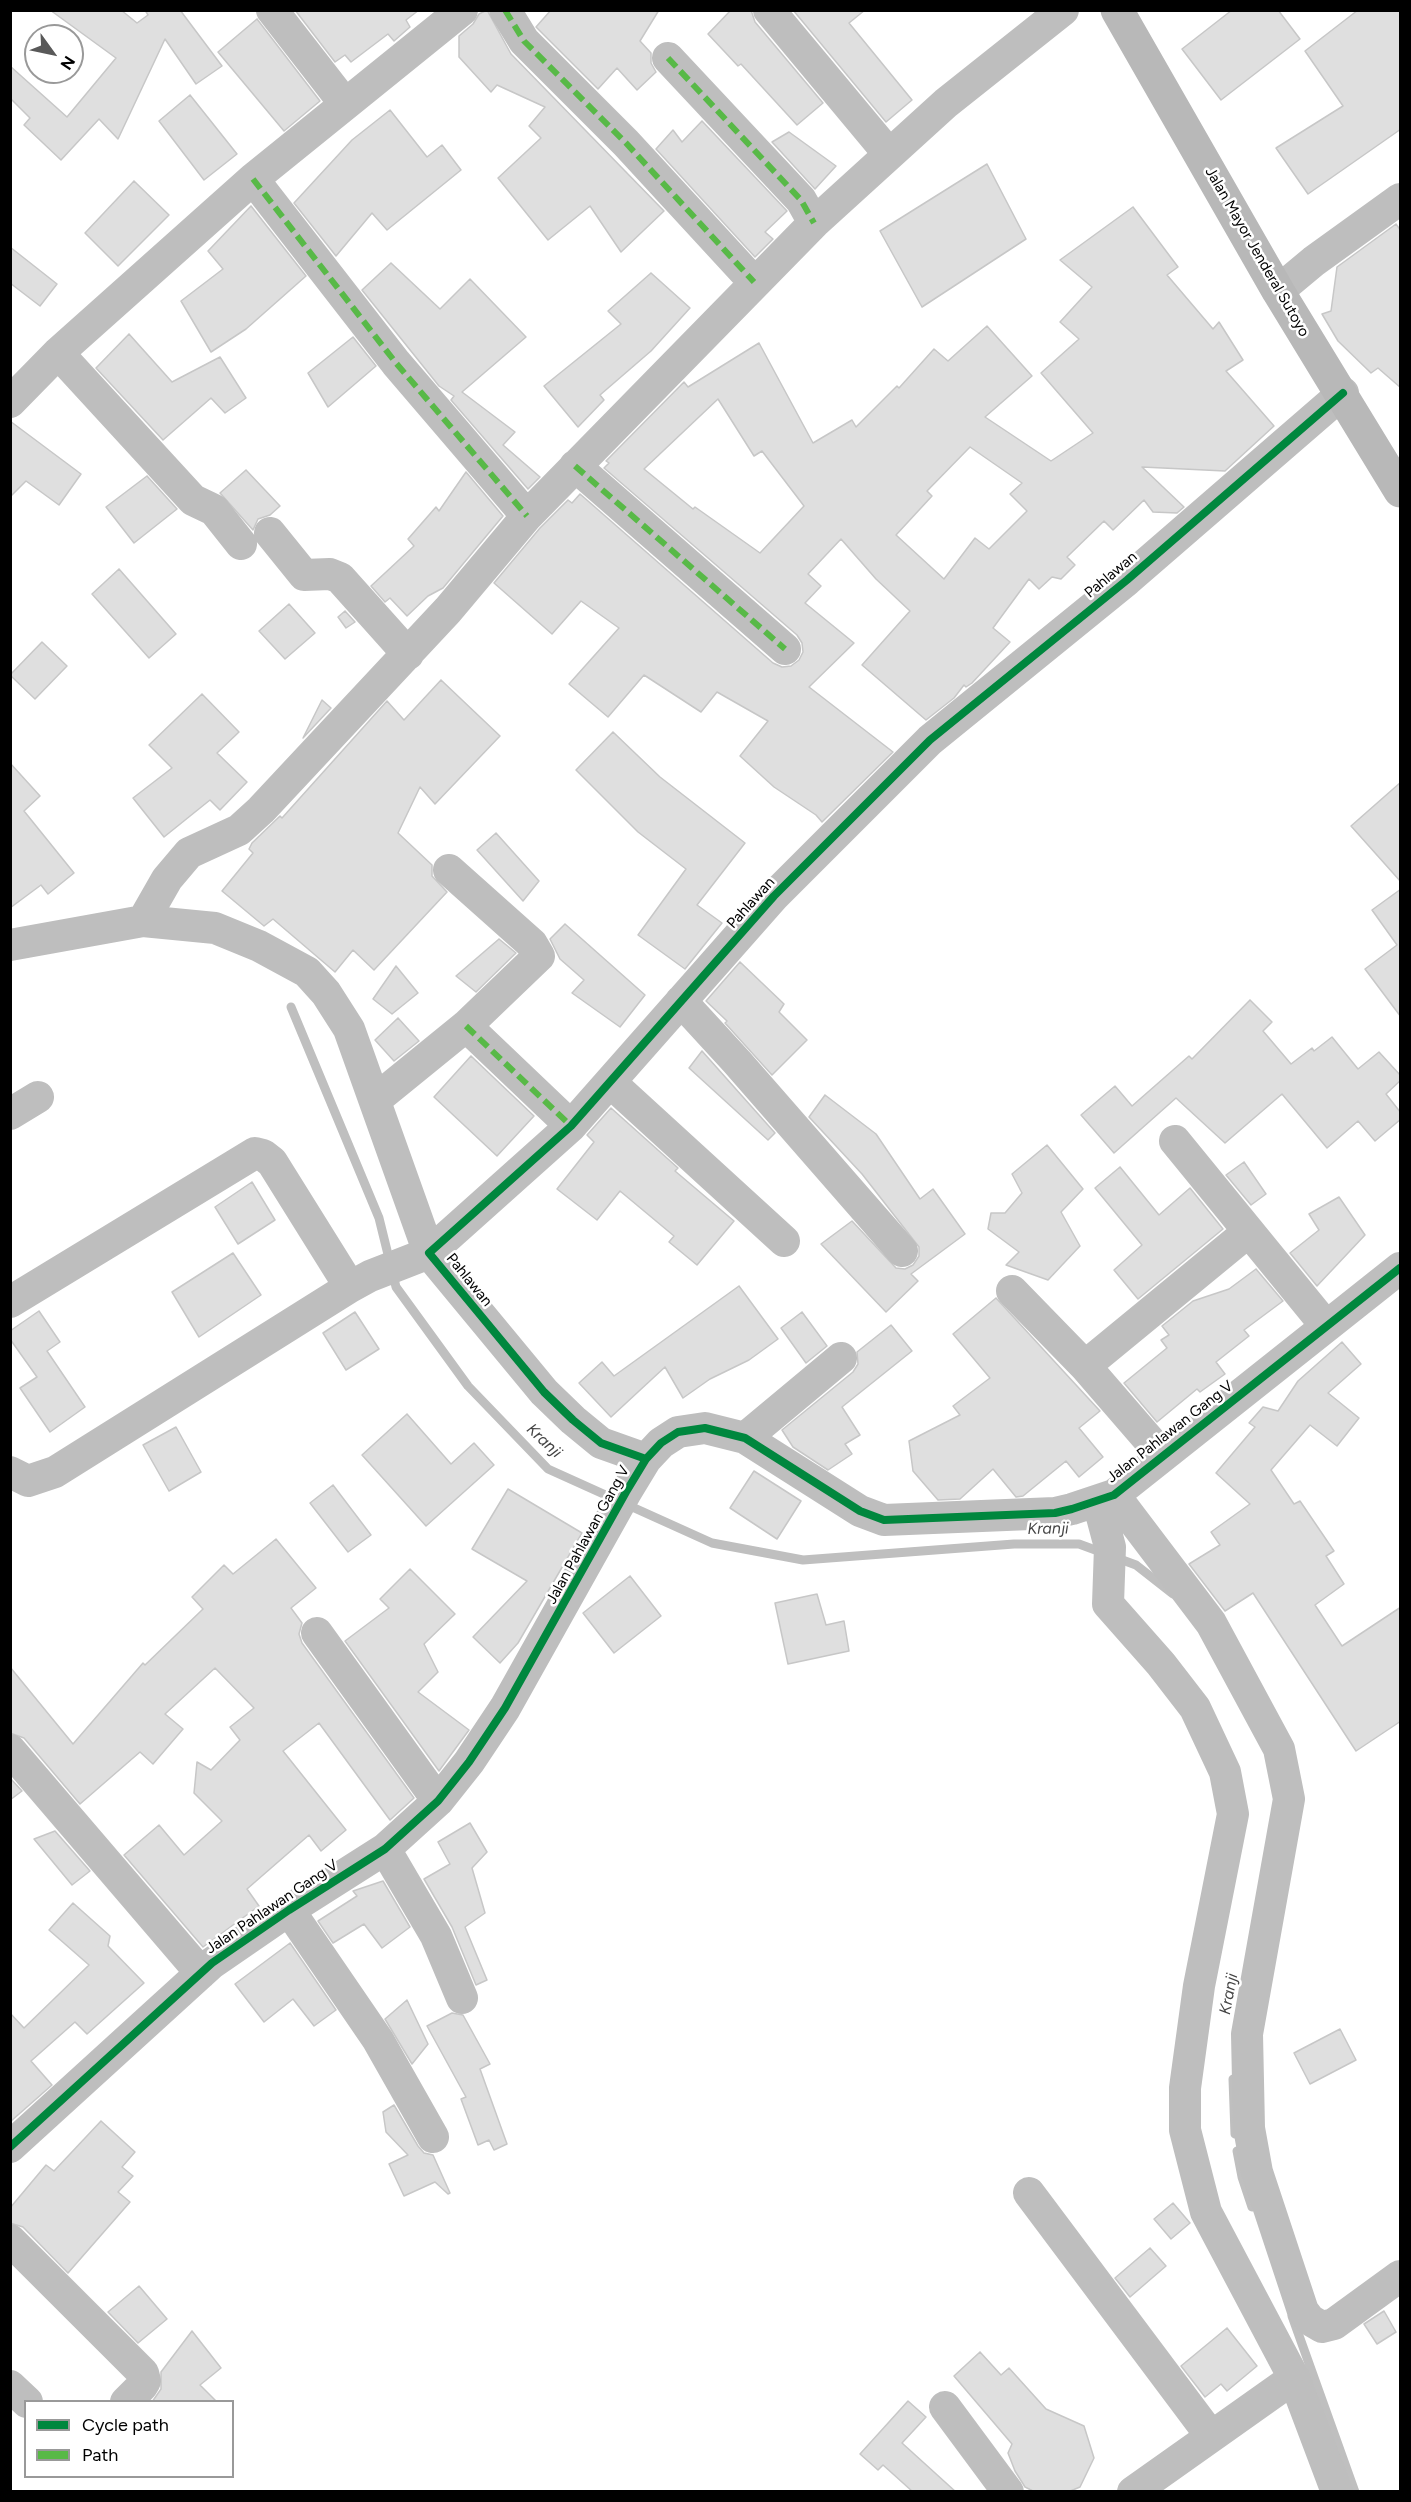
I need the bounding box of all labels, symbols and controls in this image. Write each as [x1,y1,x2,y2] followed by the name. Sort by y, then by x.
[24,24,84,84] north arrow
[57,53,79,73] text: N
[1201,164,1313,340] street label: Jalan Mayor Jenderal Sutoyo
[1081,548,1141,602] street label: Pahlawan
[723,874,779,932] street label: Pahlawan
[442,1250,496,1310] street label: Pahlawan
[1103,1377,1237,1487] street label: Jalan Pahlawan Gang V
[522,1420,566,1462] water label: Kranji
[542,1463,634,1607] street label: Jalan Pahlawan Gang V
[1027,1519,1069,1539] water label: Kranji
[203,1856,341,1958] street label: Jalan Pahlawan Gang V
[1216,1972,1242,2016] water label: Kranji
[24,2400,234,2478] legend
[82,2414,169,2436] text: Cycle path
[82,2444,118,2466] text: Path

